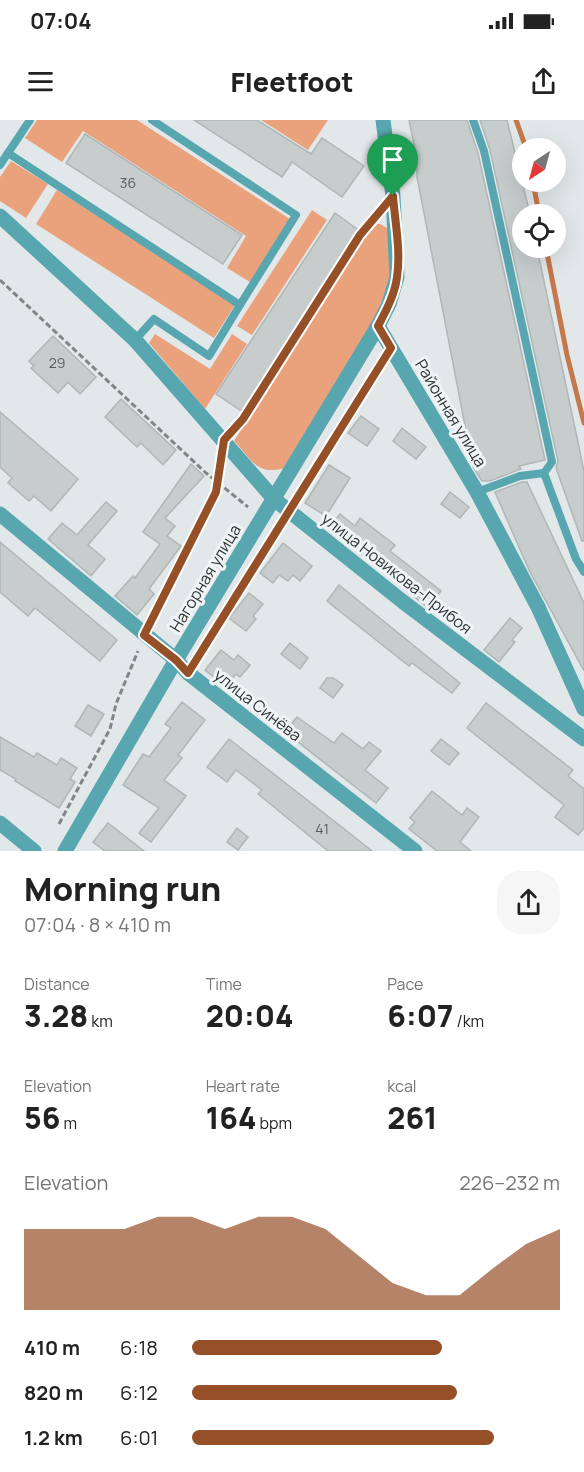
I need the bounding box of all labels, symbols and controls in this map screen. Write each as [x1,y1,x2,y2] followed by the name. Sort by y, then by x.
[30,6,92,36] text: 07:04
[231,63,353,100] text: Fleetfoot
[24,65,57,98] icon: menu
[527,65,560,98] icon: share
[367,134,418,196] pin
[512,138,566,192] north arrow
[512,138,566,258] map controls
[376,143,409,176] icon: arrive
[120,173,136,192] house number: 36
[512,204,566,258] button: locate
[49,353,65,372] house number: 29
[410,355,492,471] street label: Районная улица
[317,507,477,639] street label: улица Новикова-Прибоя
[164,520,246,636] street label: Нагорная улица
[210,664,306,746] street label: улица Синёва
[315,819,329,838] house number: 41
[24,866,221,911] text: Morning run
[497,871,560,934] button: share
[24,911,171,938] text: 07:04 · 8 × 410 m
[24,973,90,995] text: Distance
[206,973,242,995] text: Time
[387,973,423,995] text: Pace
[24,995,88,1036] text: 3.28
[206,995,293,1036] text: 20:04
[387,995,453,1036] text: 6:07
[88,1010,113,1032] text: km
[453,1010,484,1032] text: /km
[24,1075,92,1097] text: Elevation
[206,1075,280,1097] text: Heart rate
[387,1075,417,1097] text: kcal
[24,1097,60,1138] text: 56
[206,1097,256,1138] text: 164
[387,1097,437,1138] text: 261
[60,1112,77,1134] text: m
[256,1112,292,1134] text: bpm
[24,1169,108,1196] text: Elevation
[459,1169,560,1196] text: 226–232 m
[24,1334,80,1361] text: 410 m
[120,1334,158,1361] text: 6:18
[24,1379,83,1406] text: 820 m
[120,1379,158,1406] text: 6:12
[24,1424,83,1451] text: 1.2 km
[120,1424,158,1451] text: 6:01

